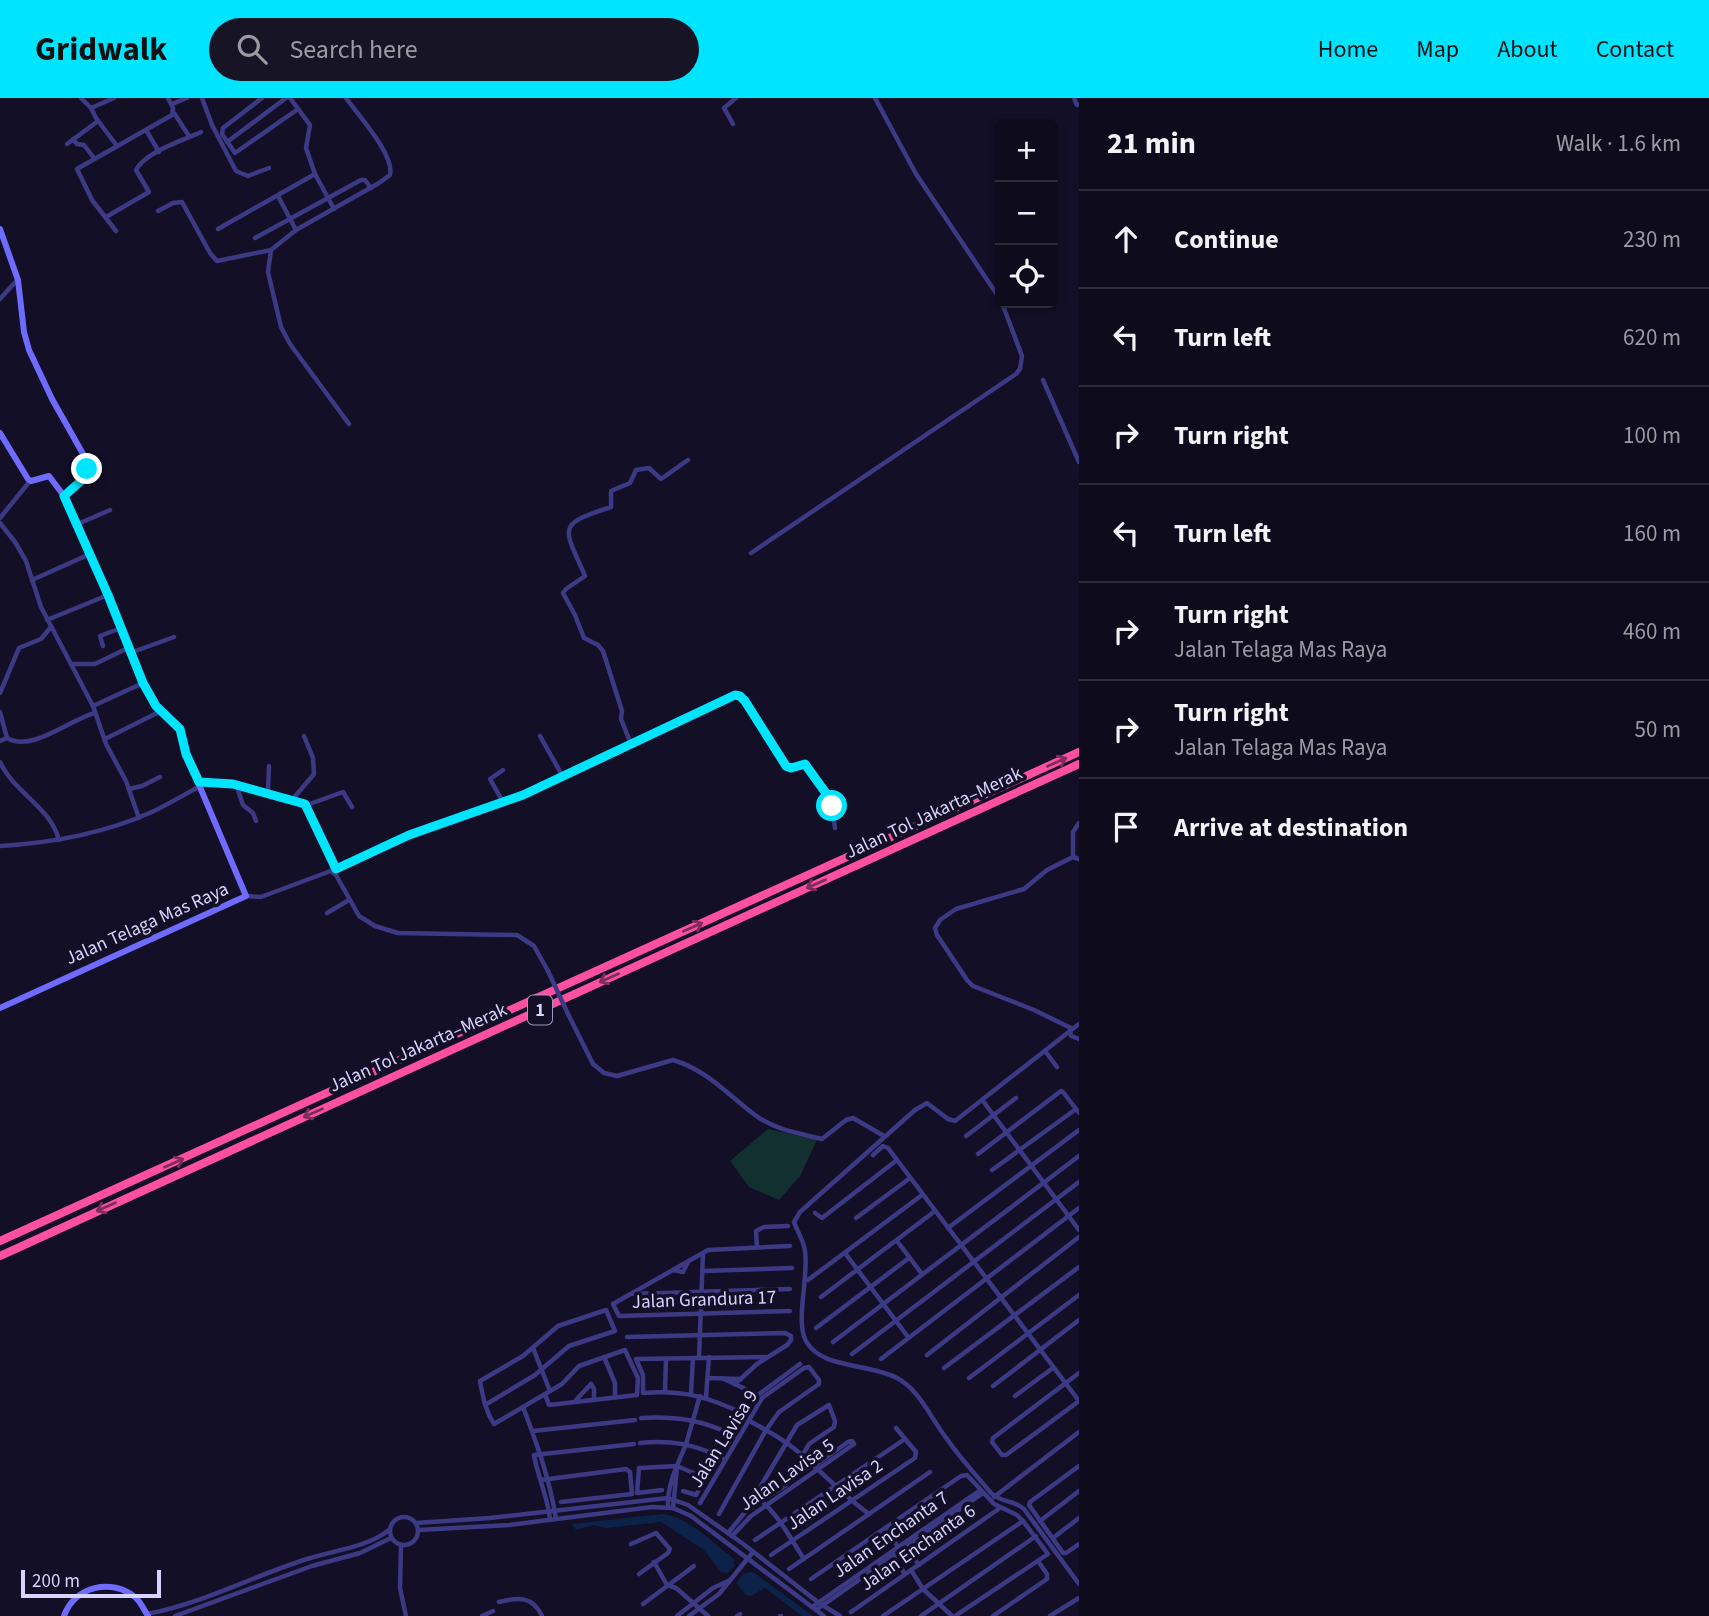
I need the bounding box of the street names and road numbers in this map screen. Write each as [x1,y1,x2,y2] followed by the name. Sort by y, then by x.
[841,760,1027,866] street label: Jalan Tol Jakarta–Merak
[61,876,233,972] street label: Jalan Telaga Mas Raya
[528,995,552,1024] road number: 1
[325,996,512,1099] street label: Jalan Tol Jakarta–Merak
[631,1284,777,1316] street label: Jalan Grandura 17
[683,1385,765,1493] street label: Jalan Lavisa 9
[734,1432,840,1518] street label: Jalan Lavisa 5
[782,1453,888,1537] street label: Jalan Lavisa 2
[828,1485,954,1585] street label: Jalan Enchanta 7
[855,1498,981,1598] street label: Jalan Enchanta 6

